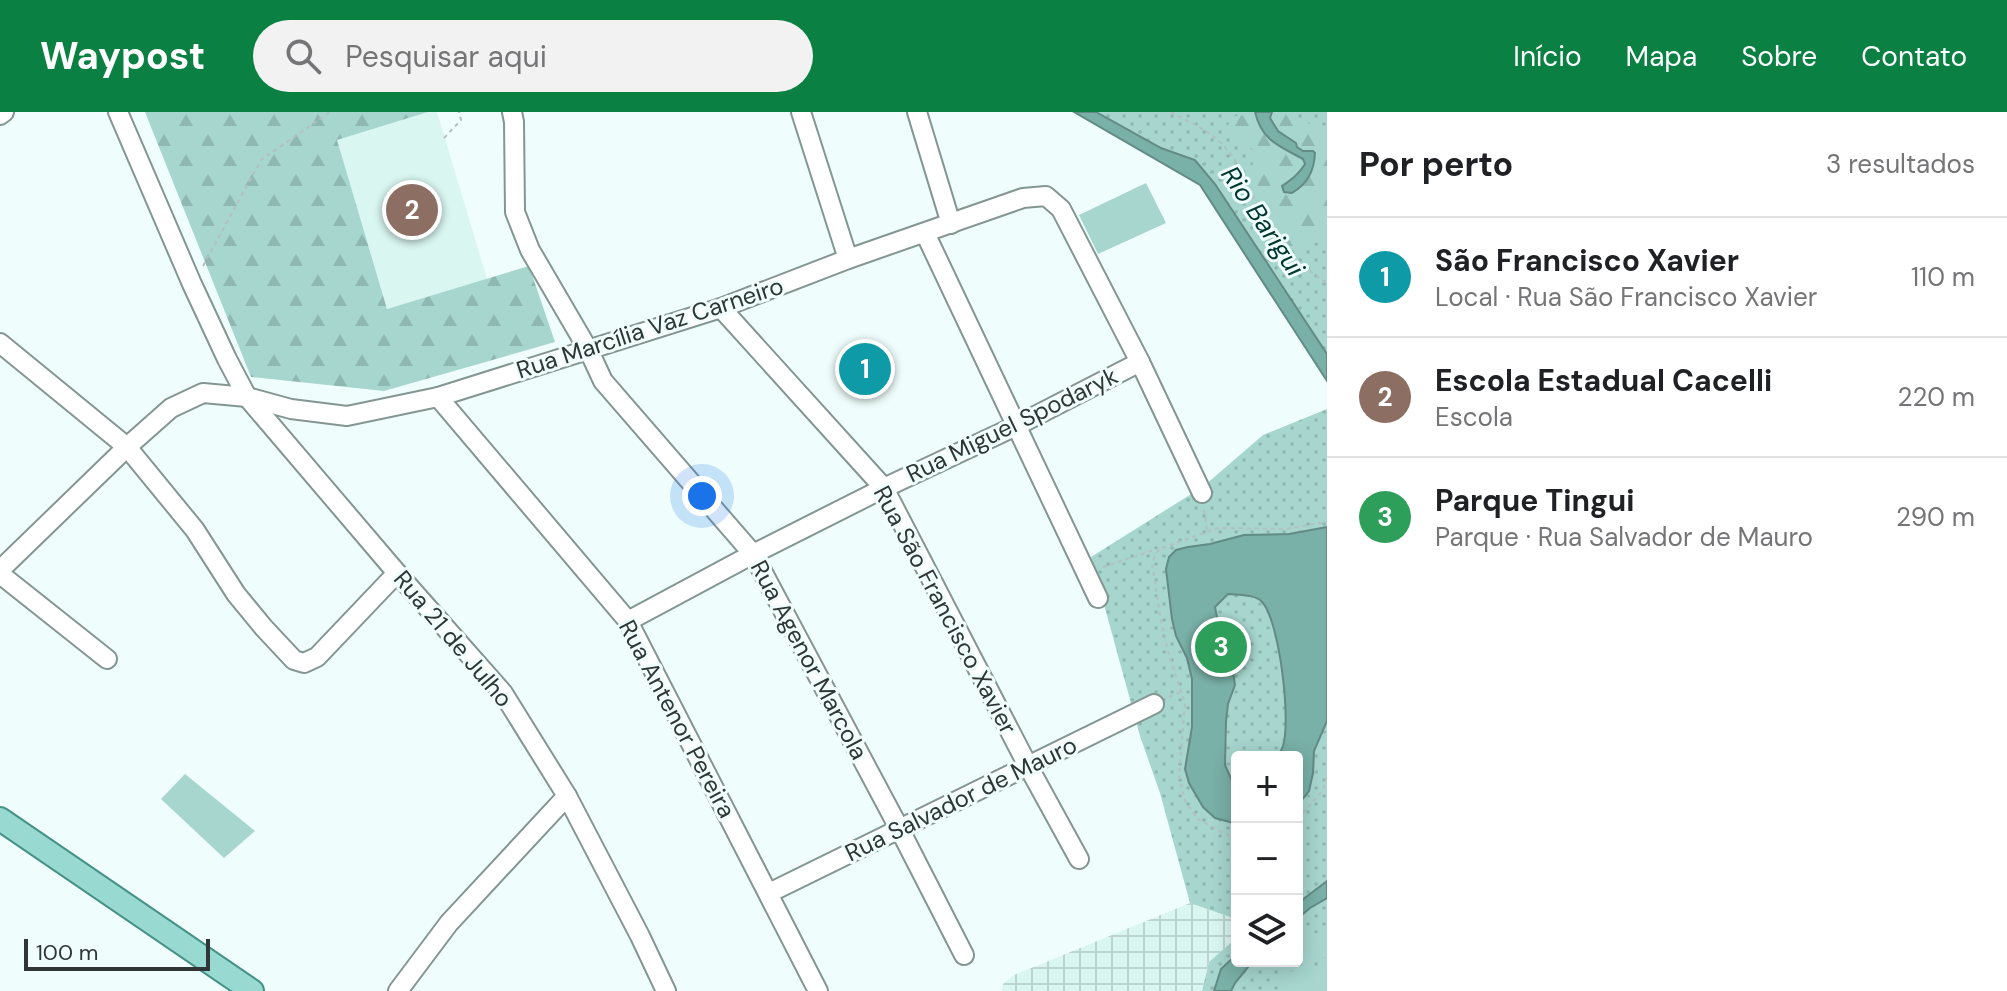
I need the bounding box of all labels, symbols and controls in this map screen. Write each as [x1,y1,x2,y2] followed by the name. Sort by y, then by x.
[253,20,813,92] search box
[40,31,205,81] text: Waypost
[281,34,325,78] icon: search
[345,37,547,76] text: Pesquisar aqui
[1513,38,1582,75] text: Início
[1626,38,1697,75] text: Mapa
[1741,38,1817,75] text: Sobre
[1861,38,1967,75] text: Contato
[1359,142,1513,187] text: Por perto
[1826,147,1975,181] text: 3 resultados
[1214,159,1313,283] water label: Rio Barigui
[386,180,438,240] pin: 2
[1435,241,1739,280] text: São Francisco Xavier
[1380,260,1390,294] text: 1
[1911,260,1975,294] text: 110 m
[512,270,787,385] street label: Rua Marcília Vaz Carneiro
[1435,280,1817,314] text: Local · Rua São Francisco Xavier
[839,339,891,399] pin: 1
[901,360,1123,489] street label: Rua Miguel Spodaryk
[1435,361,1772,400] text: Escola Estadual Cacelli
[1377,380,1393,414] text: 2
[1897,380,1975,414] text: 220 m
[1435,400,1513,434] text: Escola
[682,476,722,516] your location
[867,480,1024,739] street label: Rua São Francisco Xavier
[1435,481,1635,520] text: Parque Tingui
[1377,500,1393,534] text: 3
[1896,500,1975,534] text: 290 m
[1435,520,1813,554] text: Parque · Rua Salvador de Mauro
[744,555,875,765] street label: Rua Agenor Marcola
[387,564,520,714] street label: Rua 21 de Julho
[612,614,743,823] street label: Rua Antenor Pereira
[1195,617,1247,677] pin: 3
[840,729,1082,868] street label: Rua Salvador de Mauro
[1231,751,1303,967] map controls
[1231,751,1303,823] button: +
[1231,823,1303,895] button: −
[1231,895,1303,967] button: layers
[24,935,210,971] scale bar
[36,938,98,967] text: 100 m

